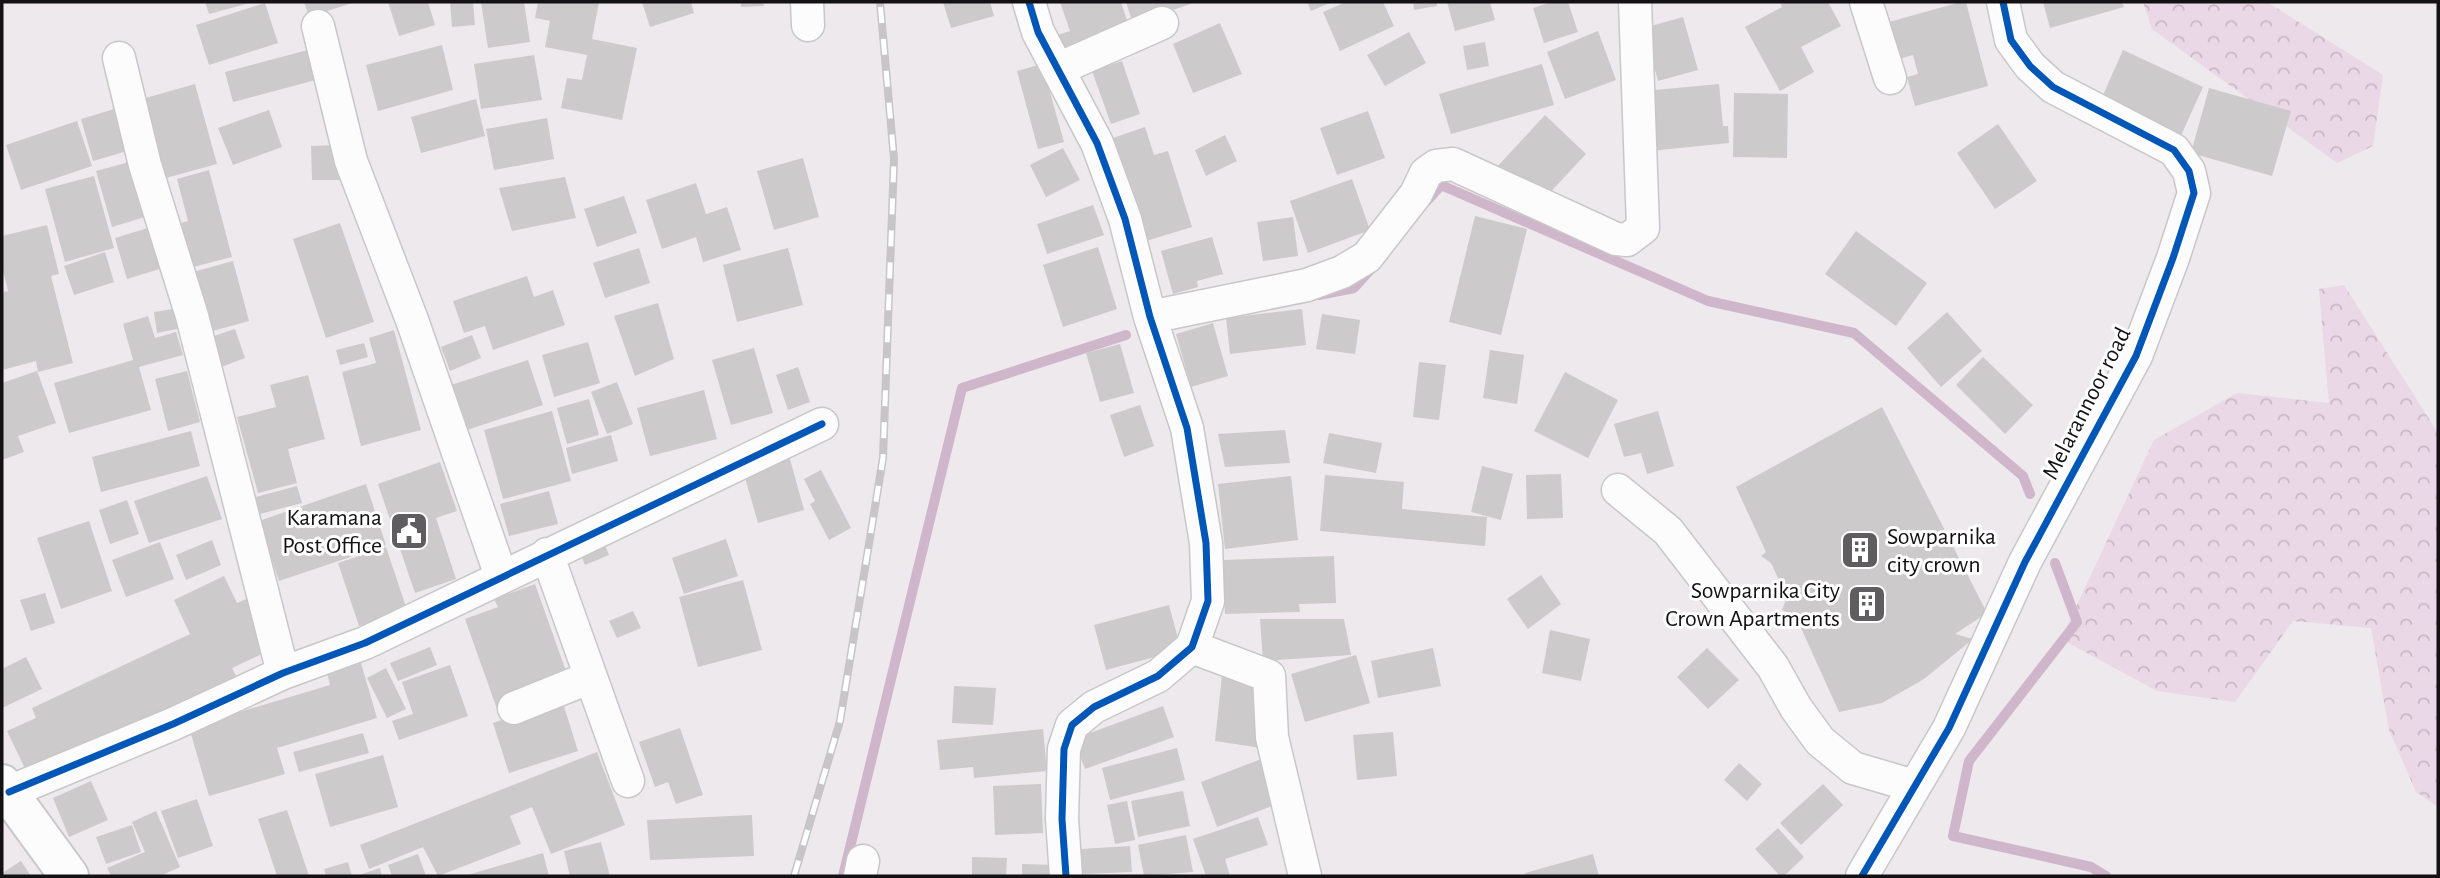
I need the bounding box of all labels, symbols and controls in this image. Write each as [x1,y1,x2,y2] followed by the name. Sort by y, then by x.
[2038,324,2136,483] street label: Melarannoor road
[282,506,382,558] place label: Karamana Post Office
[388,510,430,552] public building icon: Karamana Post Office
[1887,525,1996,577] place label: Sowparnika city crown
[1839,529,1881,571] building icon: Sowparnika city crown
[1665,579,1840,631] place label: Sowparnika City Crown Apartments
[1846,583,1888,625] building icon: Sowparnika City Crown Apartments

